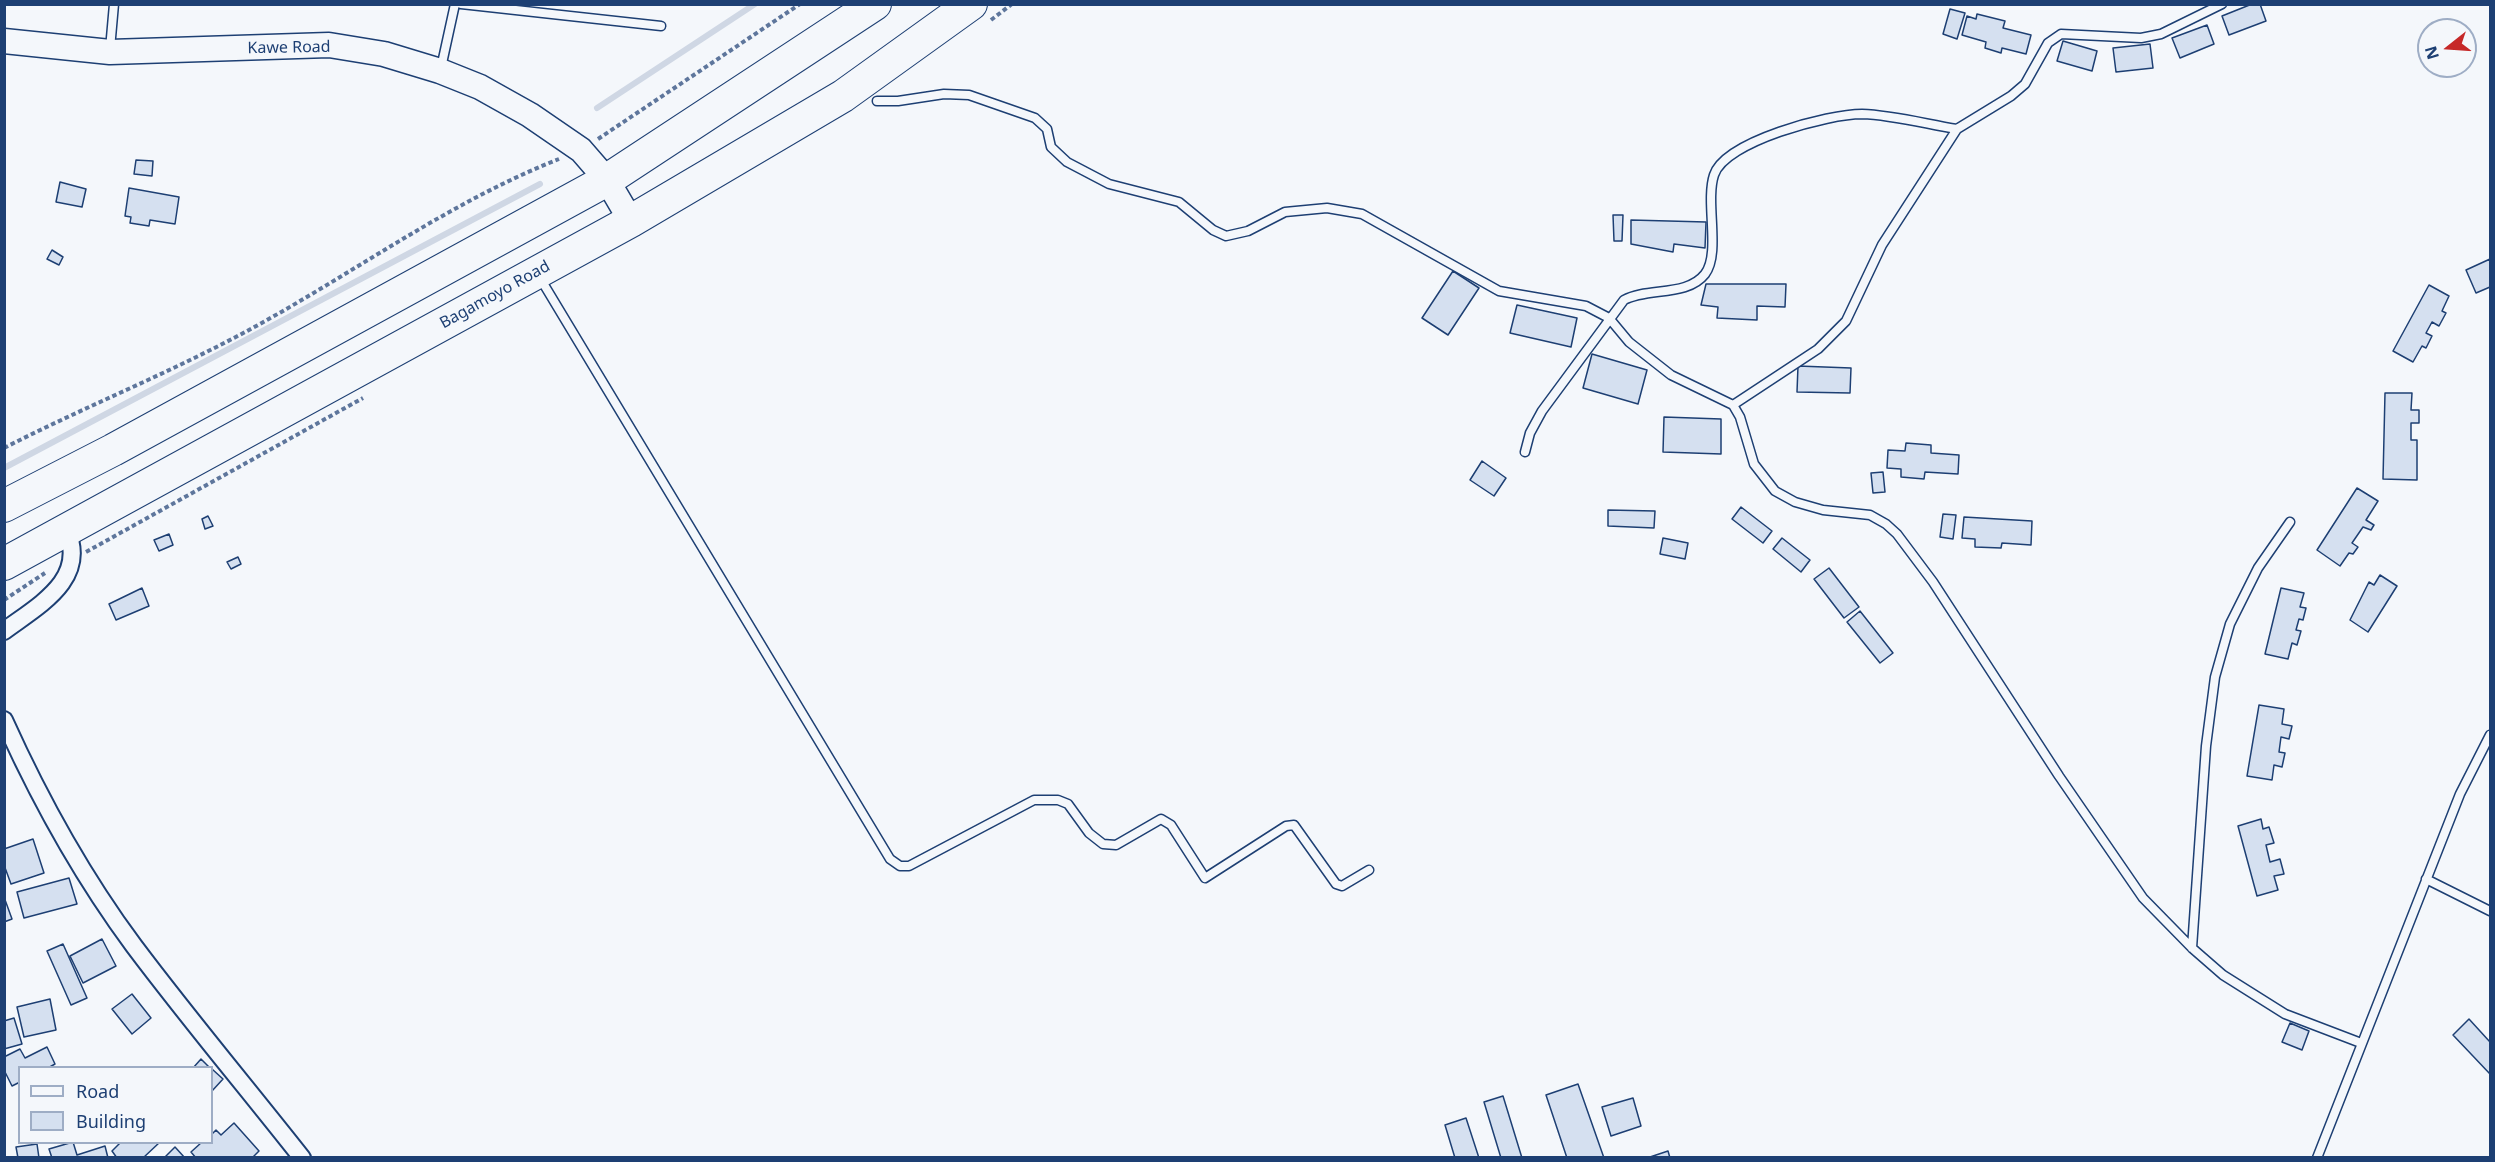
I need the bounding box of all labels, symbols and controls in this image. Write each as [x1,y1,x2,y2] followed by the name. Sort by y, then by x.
[2417,18,2477,78] north arrow
[247,38,331,58] street label: Kawe Road
[2419,43,2444,62] text: N
[437,257,553,333] street label: Bagamoyo Road
[18,1066,213,1144] legend
[76,1079,119,1103] text: Road
[76,1109,146,1133] text: Building

